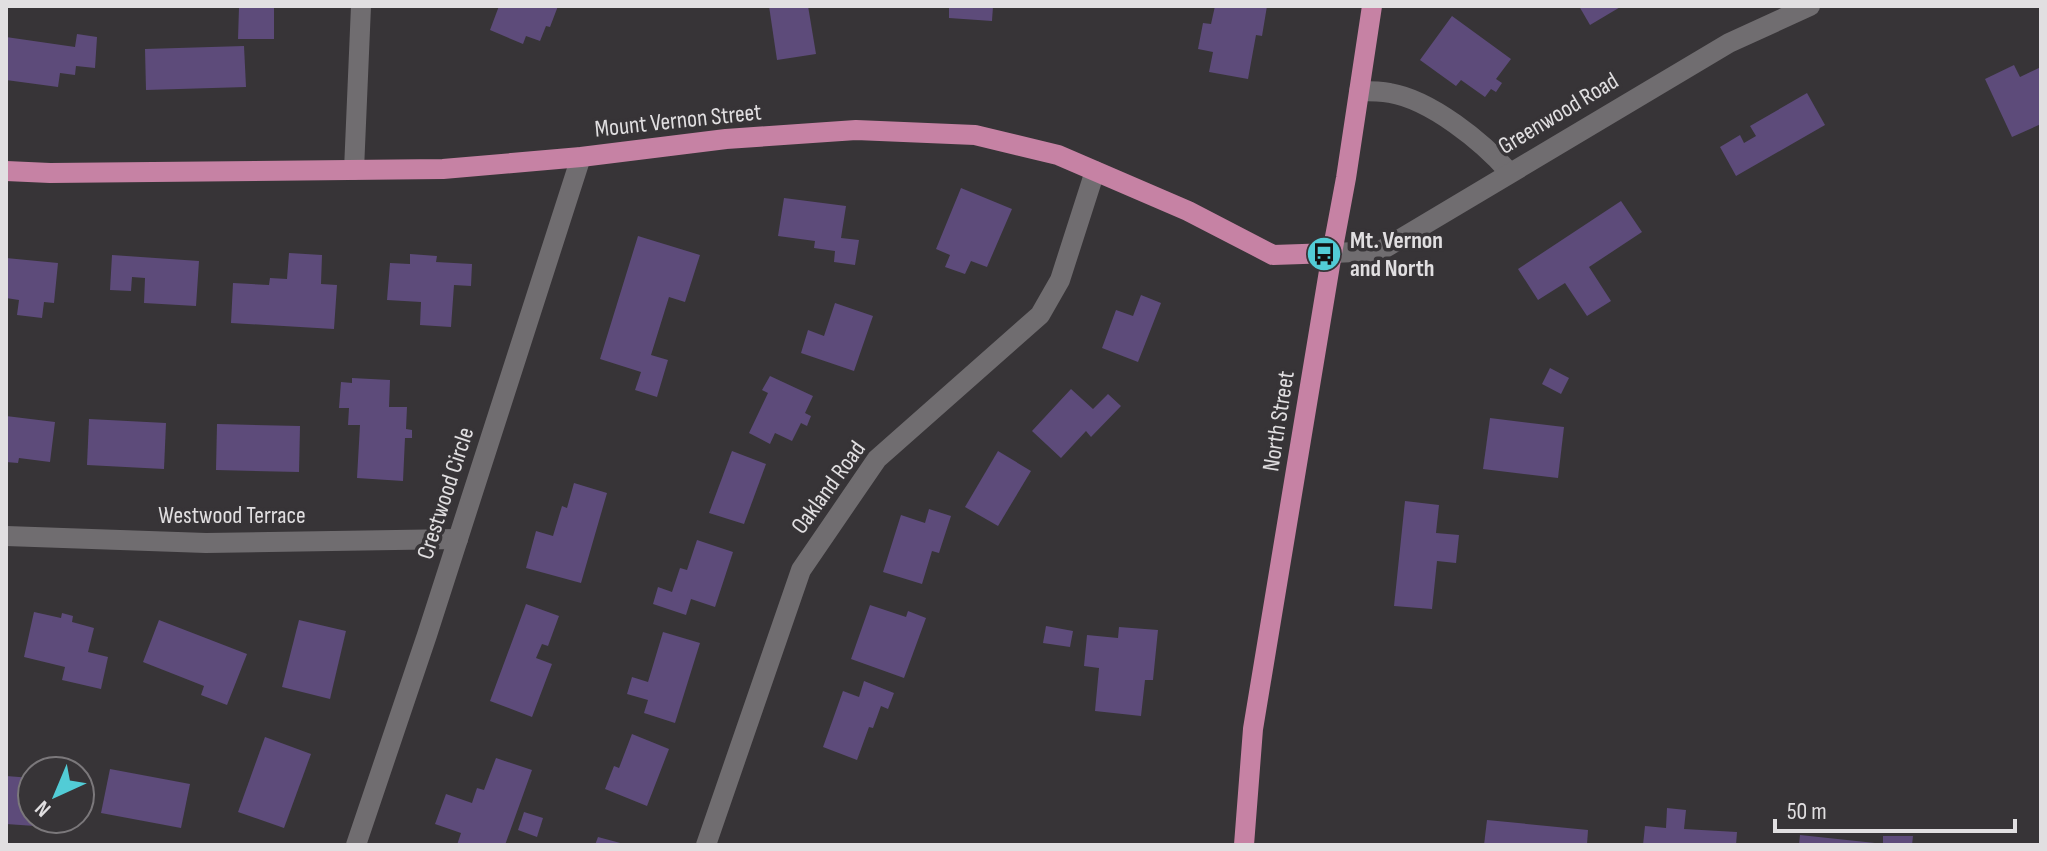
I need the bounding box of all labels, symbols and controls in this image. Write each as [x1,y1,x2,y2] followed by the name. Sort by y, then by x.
[1493,66,1624,161] street label: Greenwood Road
[593,97,763,144] street label: Mount Vernon Street
[1350,226,1443,283] place label: Mt. Vernon and North
[1305,235,1343,273] bus stop icon: Mt. Vernon and North
[1256,369,1301,473] street label: North Street
[411,423,480,563] street label: Crestwood Circle
[785,435,872,539] street label: Oakland Road
[158,501,306,530] street label: Westwood Terrace
[16,755,96,835] north arrow
[1775,783,2015,833] scale bar
[30,795,57,822] text: N
[1787,797,1827,826] text: 50 m

